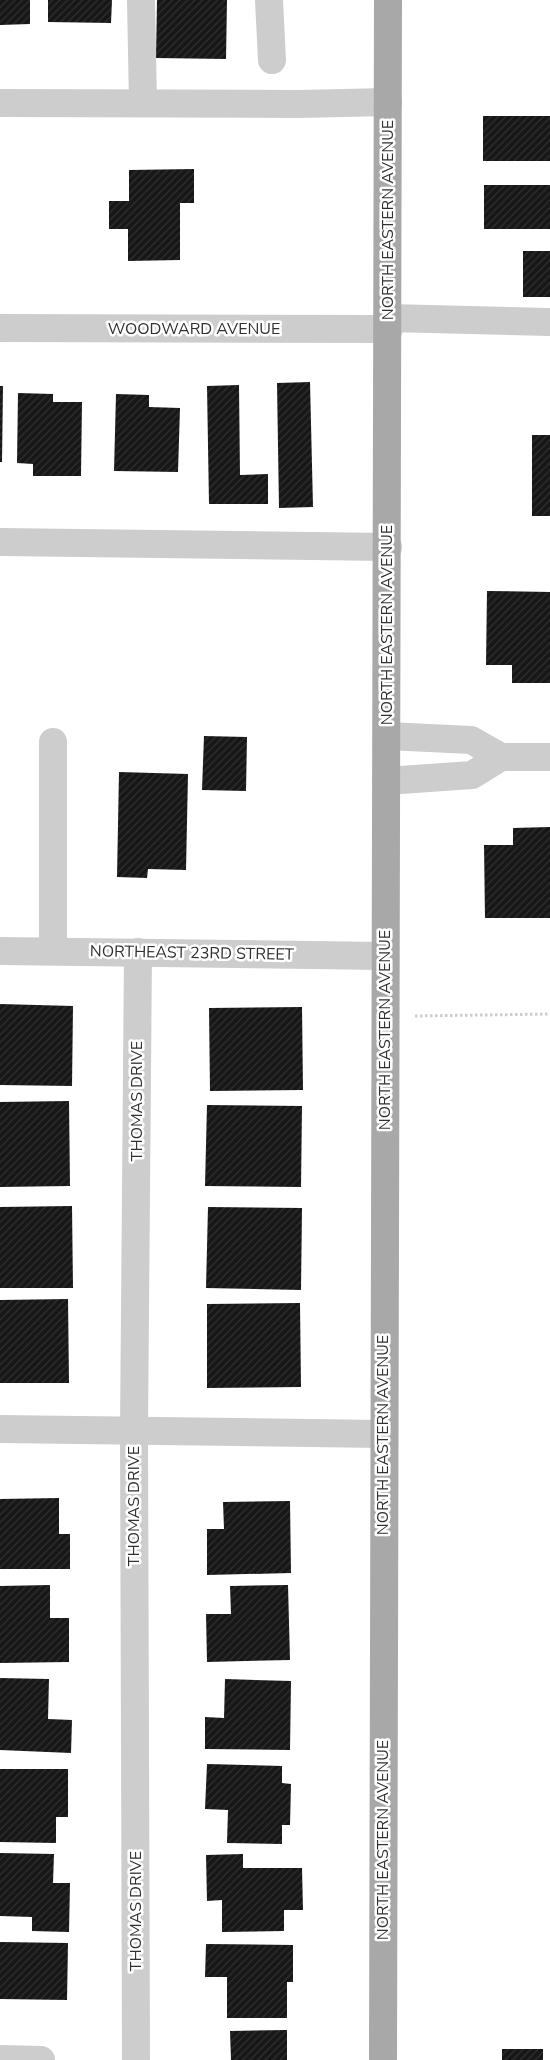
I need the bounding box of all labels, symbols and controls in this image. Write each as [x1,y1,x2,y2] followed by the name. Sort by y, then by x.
[377,120,399,320] street label: NORTH EASTERN AVENUE
[108,318,280,340] street label: WOODWARD AVENUE
[376,525,398,725] street label: NORTH EASTERN AVENUE
[374,930,396,1130] street label: NORTH EASTERN AVENUE
[90,940,295,966] street label: NORTHEAST 23RD STREET
[126,1041,148,1161] street label: THOMAS DRIVE
[372,1335,394,1535] street label: NORTH EASTERN AVENUE
[123,1446,145,1566] street label: THOMAS DRIVE
[372,1740,394,1940] street label: NORTH EASTERN AVENUE
[125,1851,147,1971] street label: THOMAS DRIVE

